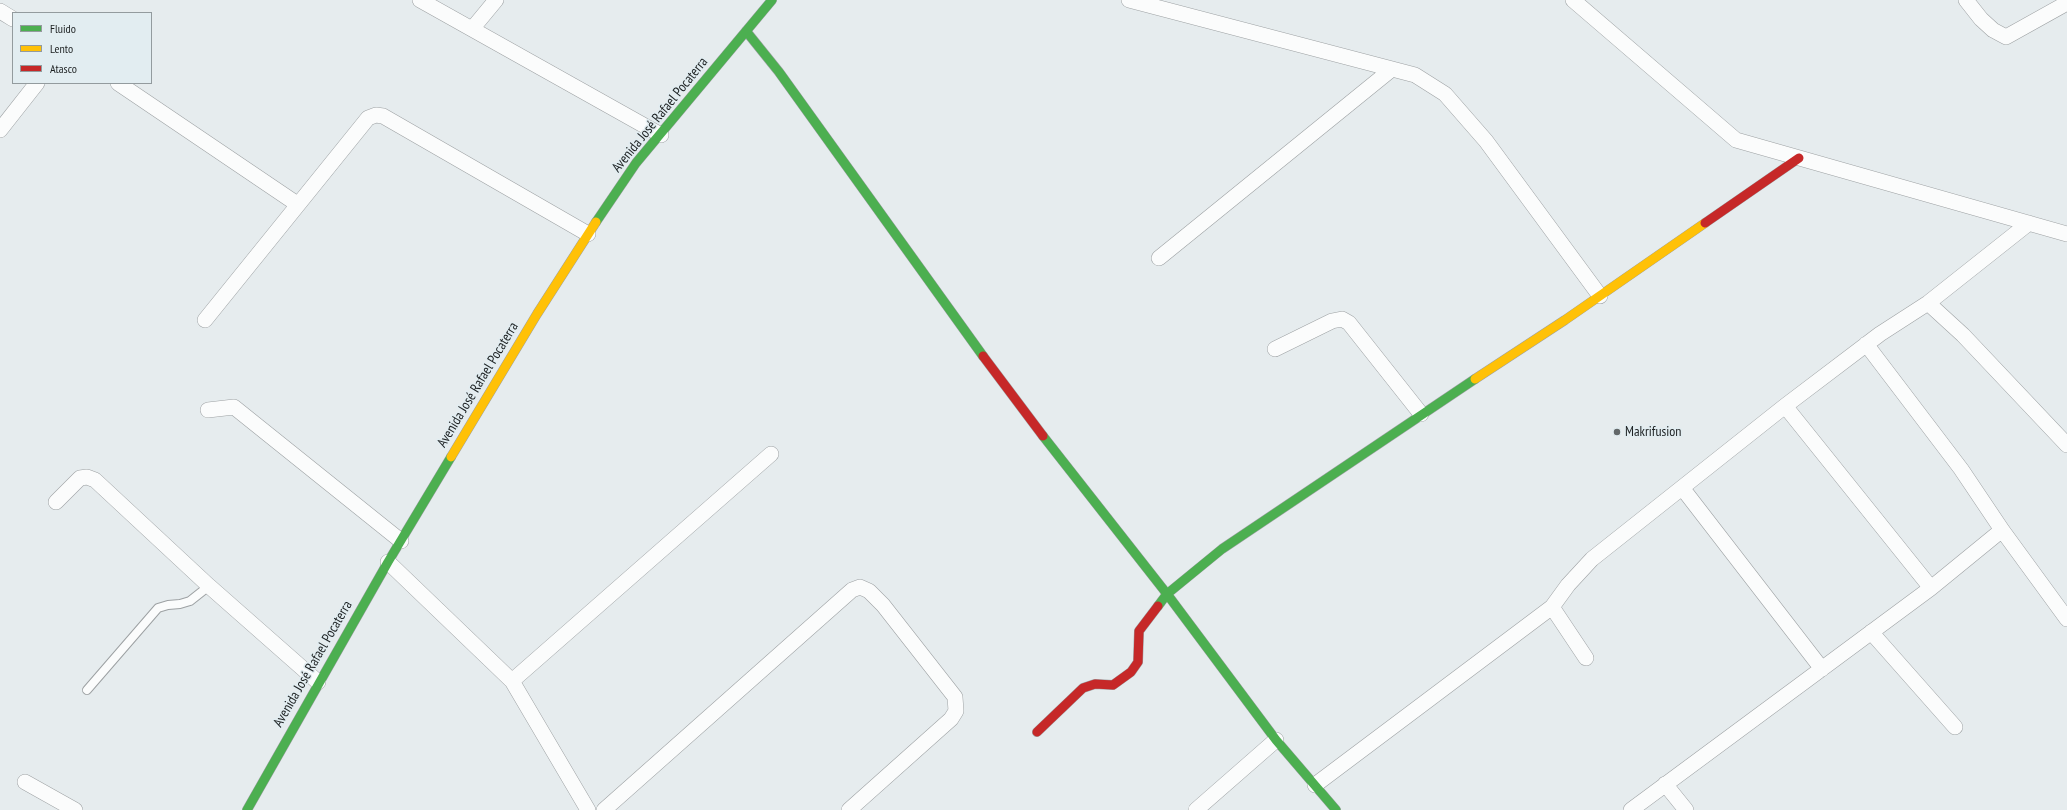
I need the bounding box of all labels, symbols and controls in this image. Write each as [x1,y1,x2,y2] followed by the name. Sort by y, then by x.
[12,12,152,84] legend
[50,21,76,36] text: Fluido
[50,41,73,56] text: Lento
[608,54,712,176] street label: Avenida José Rafael Pocaterra
[50,61,77,76] text: Atasco
[434,319,522,451] street label: Avenida José Rafael Pocaterra
[1625,424,1681,440] place label: Makrifusion
[1612,427,1622,437] marker: Makrifusion
[270,598,356,730] street label: Avenida José Rafael Pocaterra

